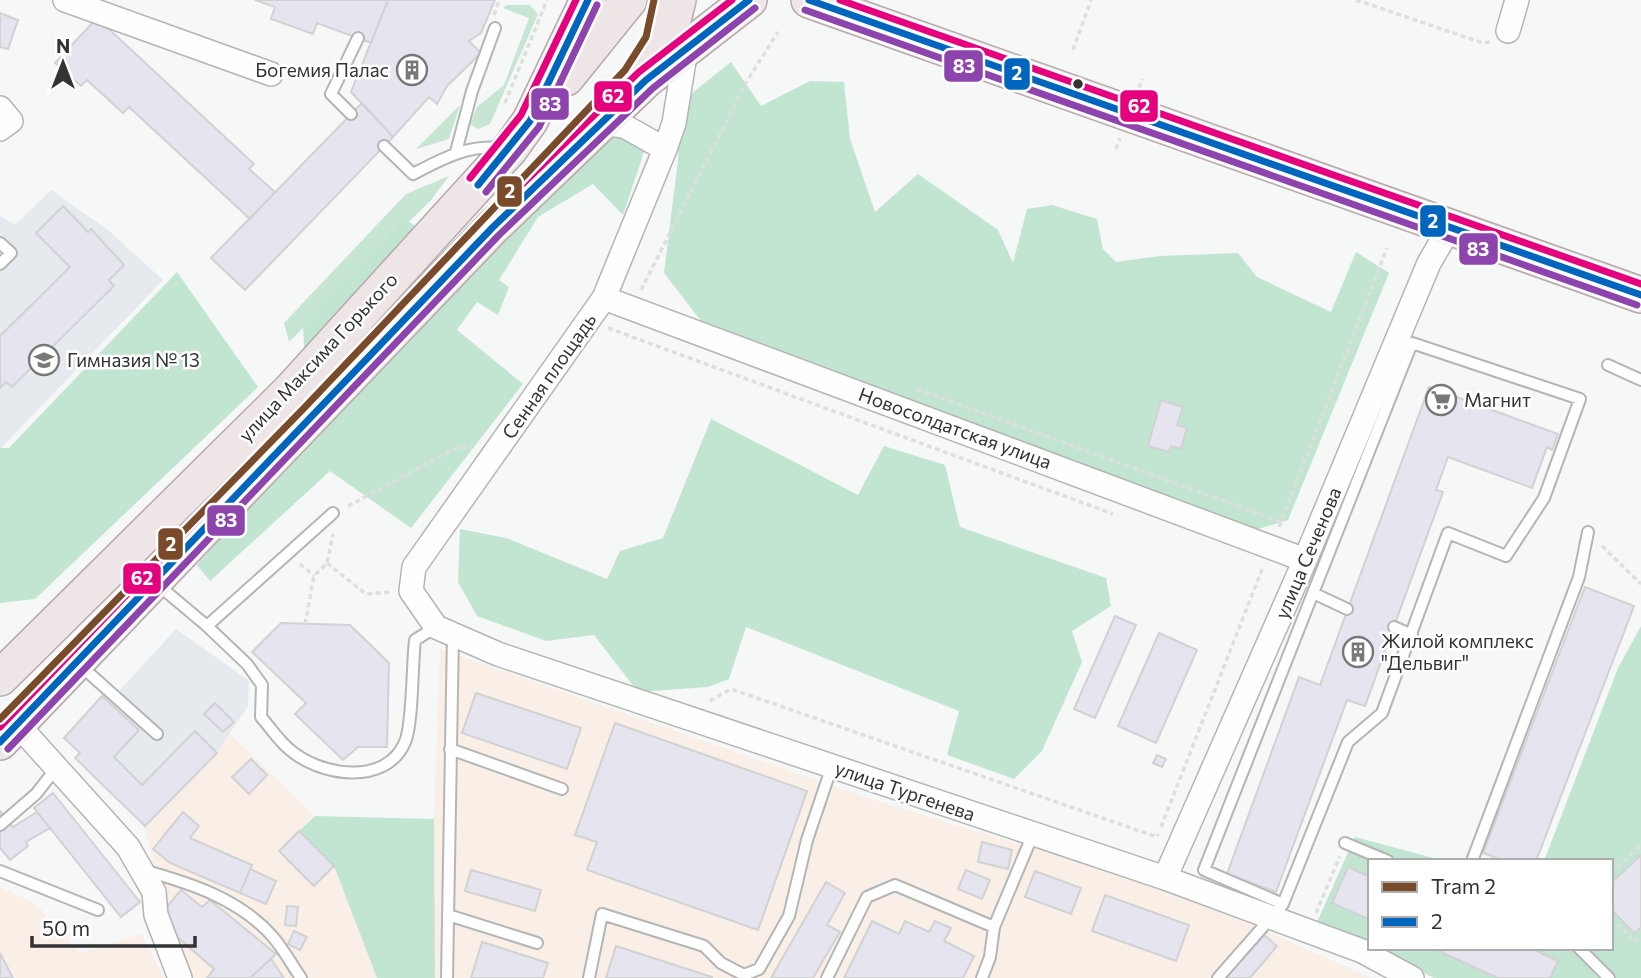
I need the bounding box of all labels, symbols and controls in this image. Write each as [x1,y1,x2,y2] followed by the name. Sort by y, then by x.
[28,28,98,98] north arrow
[56,34,70,57] text: N
[943,49,984,83] line badge: 83
[395,53,429,87] building icon: Богемия Палас
[953,54,975,77] text: 83
[1003,57,1031,91] line badge: 2
[255,58,389,81] place label: Богемия Палас
[1012,61,1022,84] text: 2
[1071,77,1085,91] unlabelled marker
[593,80,633,113] line badge: 62
[602,84,624,107] text: 62
[530,87,570,121] line badge: 83
[1119,89,1159,123] line badge: 62
[539,92,561,115] text: 83
[1128,94,1150,117] text: 62
[496,175,523,208] line badge: 2
[505,179,515,202] text: 2
[1419,204,1447,238] line badge: 2
[1428,209,1438,232] text: 2
[1458,232,1499,266] line badge: 83
[1467,237,1489,260] text: 83
[233,267,402,446] street label: улица Максима Горького
[497,308,601,443] street label: Сенная площадь
[27,343,61,377] school or university icon: Гимназия № 13
[67,348,200,371] place label: Гимназия № 13
[856,382,1055,473] street label: Новосолдатская улица
[1424,383,1458,417] supermarket icon: Магнит
[1464,388,1531,411] place label: Магнит
[1269,483,1346,622] street label: улица Сеченова
[206,504,246,537] line badge: 83
[215,508,237,531] text: 83
[157,527,184,561] line badge: 2
[166,532,176,555] text: 2
[122,562,162,595] line badge: 62
[131,566,153,589] text: 62
[1381,629,1534,674] place label: Жилой комплекс "Дельвиг"
[1341,635,1375,669] building icon: Жилой комплекс "Дельвиг"
[832,756,978,825] street label: улица Тургенева
[1368,859,1613,950] legend
[1431,873,1496,898] text: Tram 2
[32,904,194,948] scale bar
[1431,908,1443,933] text: 2
[42,915,90,940] text: 50 m

